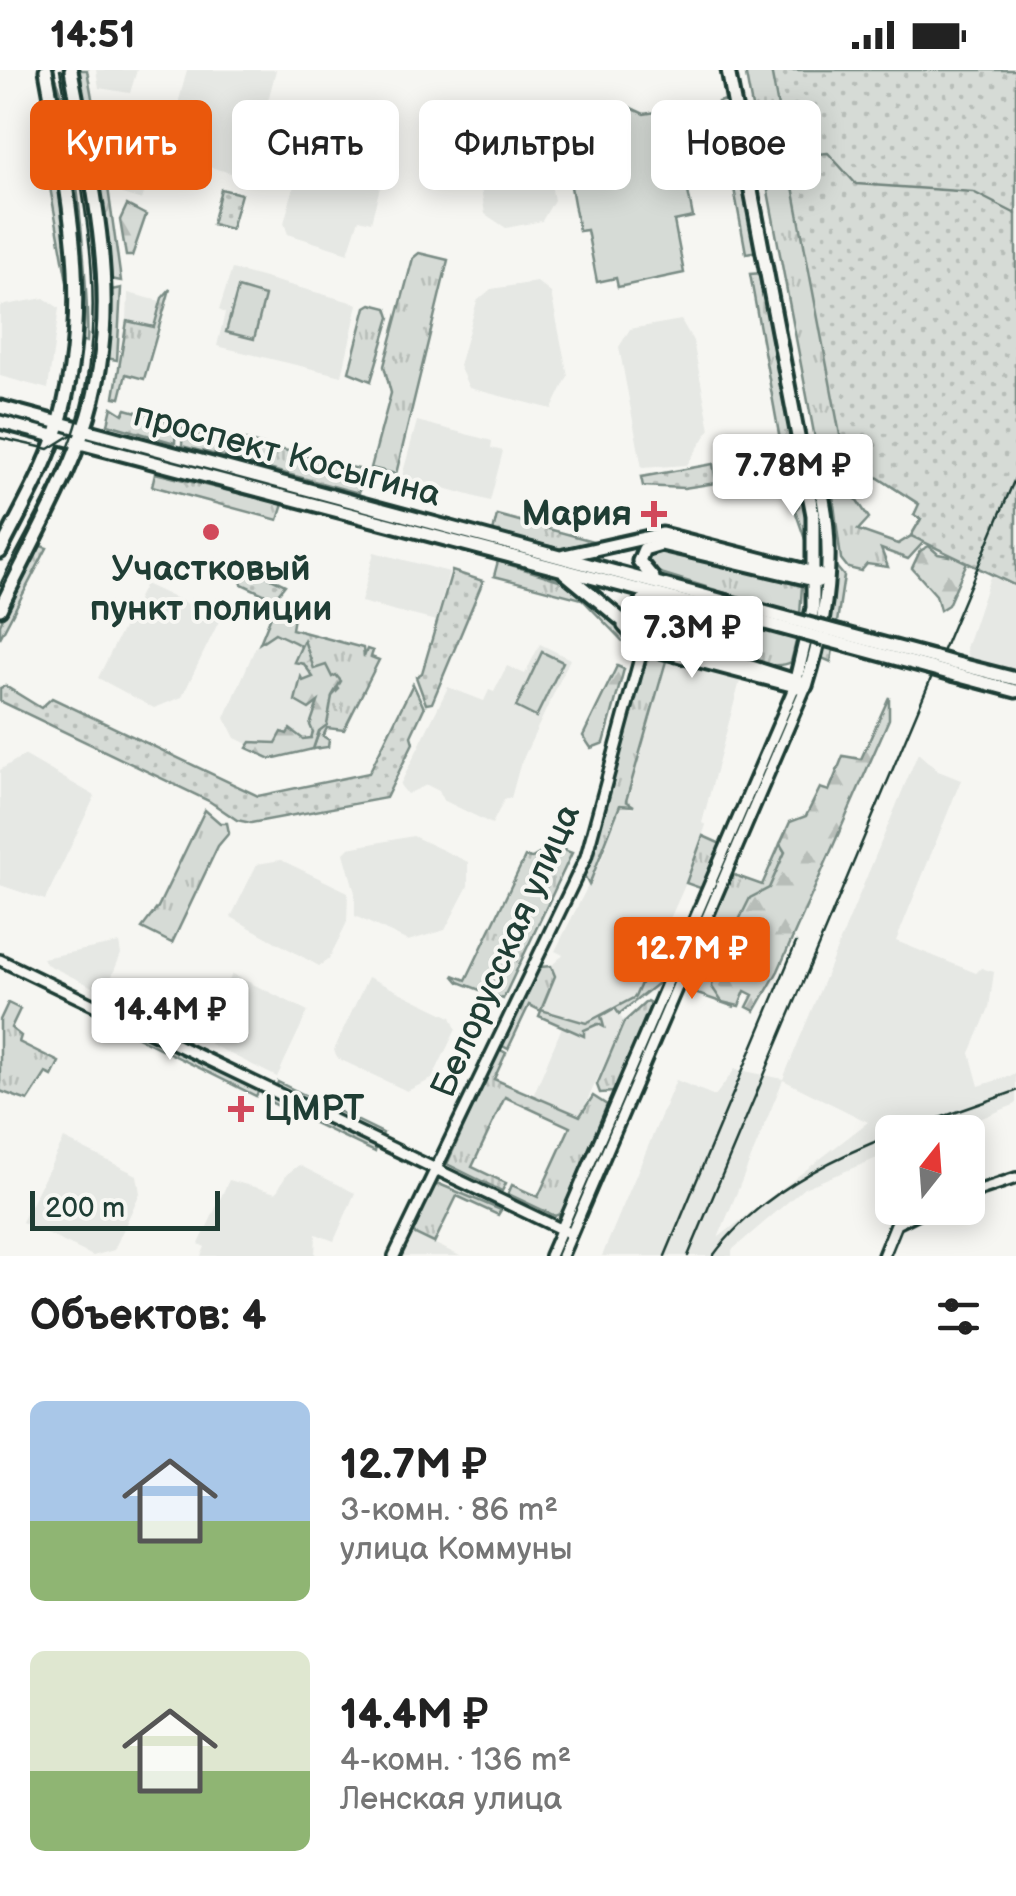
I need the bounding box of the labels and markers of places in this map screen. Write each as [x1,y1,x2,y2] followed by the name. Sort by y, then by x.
[701,434,885,519] pin: 7.78M ₽
[522,493,632,536] place label: Мария
[641,501,667,527] marker: Мария
[200,521,222,543] marker: Участковый пункт полиции
[90,548,332,631] place label: Участковый пункт полиции
[611,596,773,681] pin: 7.3M ₽
[600,917,784,1002] pin: 12.7M ₽
[78,978,262,1063] pin: 14.4M ₽
[264,1088,364,1131] place label: ЦМРТ
[228,1096,254,1122] marker: ЦМРТ

